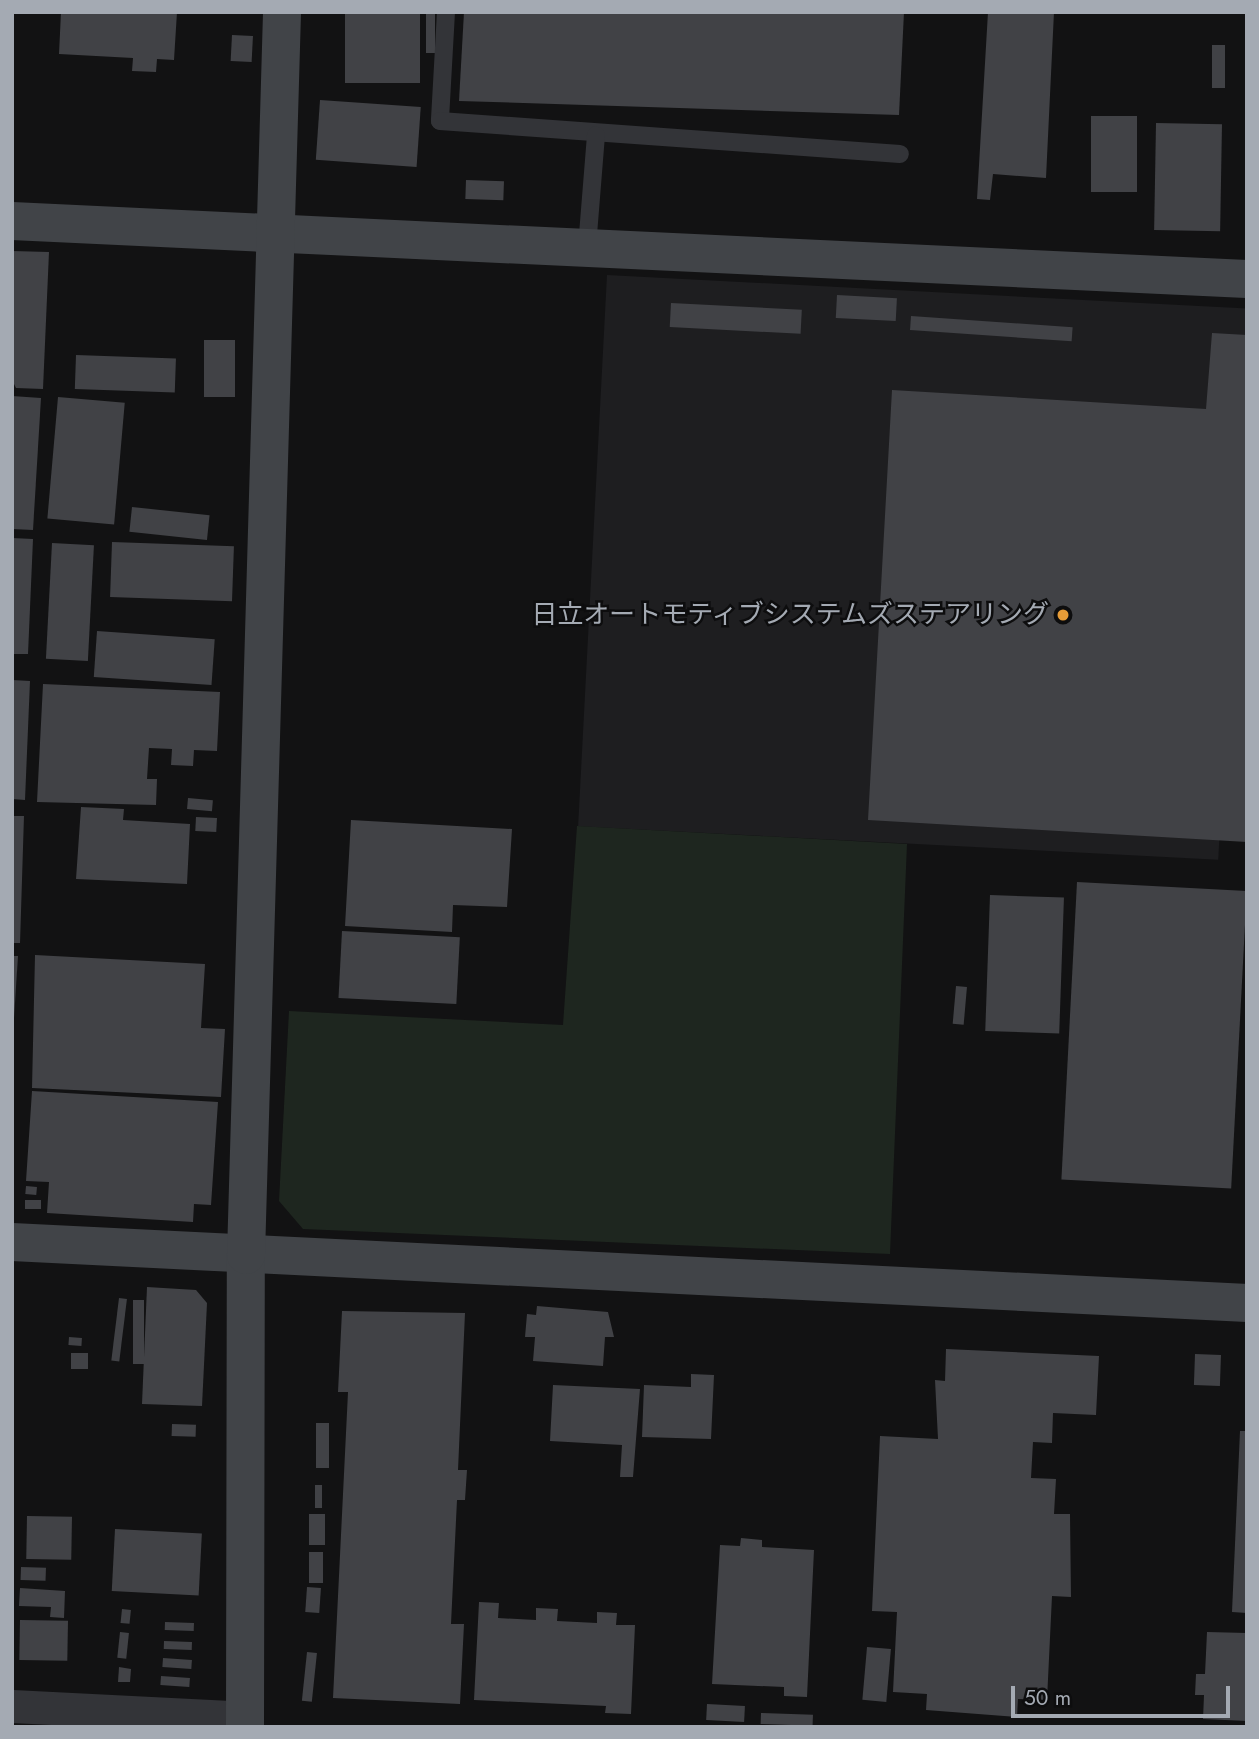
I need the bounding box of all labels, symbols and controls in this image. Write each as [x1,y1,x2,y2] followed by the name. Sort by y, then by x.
[529,599,1049,631] place label: 日立オートモティブシステムズステアリング
[1055,607,1071,623] marker: 日立オートモティブシステムズステアリング
[1014,1672,1233,1716] scale bar
[1024,1683,1071,1713] text: 50 m

